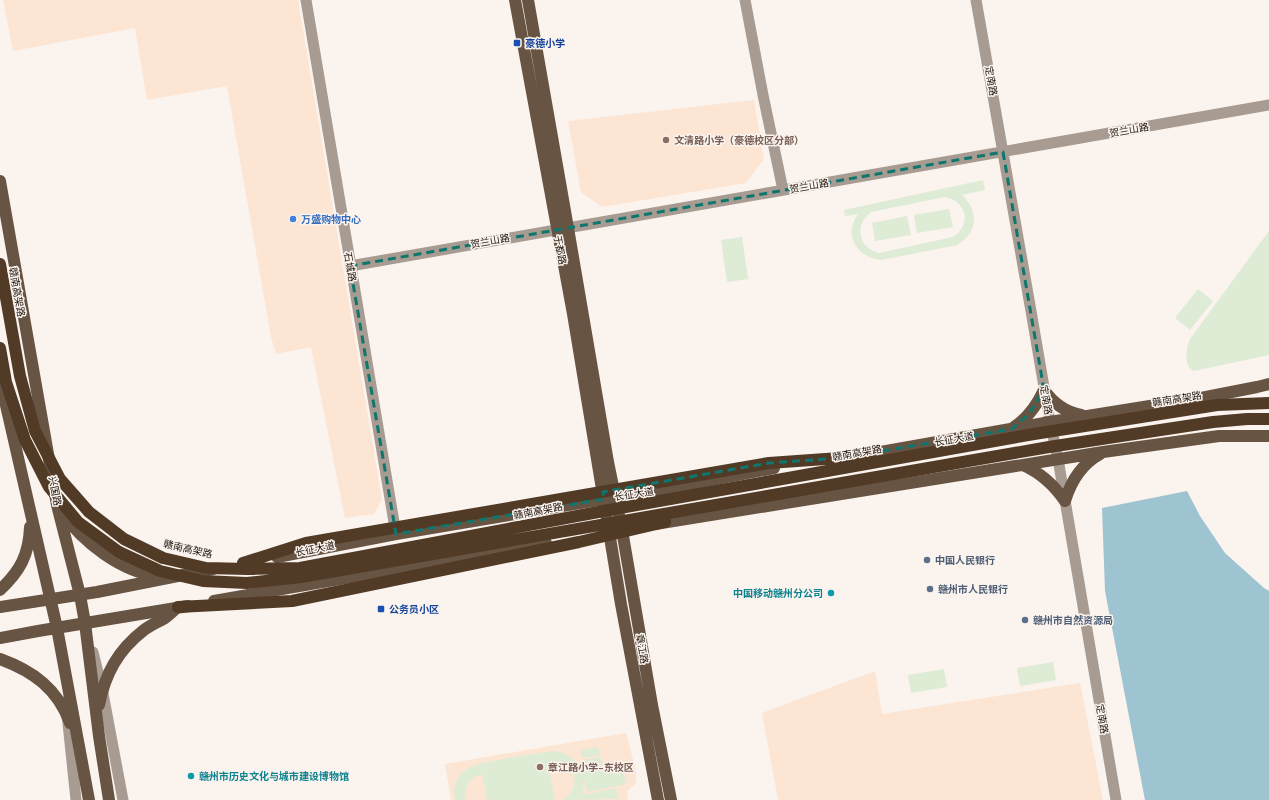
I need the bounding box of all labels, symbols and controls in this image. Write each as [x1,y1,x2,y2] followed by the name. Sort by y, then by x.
[525,37,565,50] place label: 豪德小学
[512,38,522,48] marker: 豪德小学
[982,65,1000,97] street label: 定南路
[1108,120,1150,140] street label: 贺兰山路
[674,134,804,147] place label: 文清路小学（豪德校区分部）
[661,135,671,145] marker: 文清路小学（豪德校区分部）
[788,176,830,196] street label: 贺兰山路
[301,213,361,226] place label: 万盛购物中心
[288,214,298,224] marker: 万盛购物中心
[469,231,511,251] street label: 贺兰山路
[551,234,569,266] street label: 于都路
[341,251,359,283] street label: 石城路
[6,266,28,318] street label: 赣南高架路
[1037,384,1055,416] street label: 定南路
[1151,389,1203,409] street label: 赣南高架路
[933,429,975,449] street label: 长征大道
[831,442,883,464] street label: 赣南高架路
[46,475,64,507] street label: 兴国路
[613,484,655,504] street label: 长征大道
[512,500,564,522] street label: 赣南高架路
[162,537,214,561] street label: 赣南高架路
[294,539,336,559] street label: 长征大道
[935,554,995,567] place label: 中国人民银行
[922,555,932,565] marker: 中国人民银行
[938,583,1008,596] place label: 赣州市人民银行
[925,584,935,594] marker: 赣州市人民银行
[733,587,823,600] place label: 中国移动赣州分公司
[826,588,836,598] marker: 中国移动赣州分公司
[389,603,439,616] place label: 公务员小区
[376,604,386,614] marker: 公务员小区
[1033,614,1113,627] place label: 赣州市自然资源局
[1020,615,1030,625] marker: 赣州市自然资源局
[633,633,651,665] street label: 章江路
[1093,703,1111,735] street label: 定南路
[548,761,634,774] place label: 章江路小学-东校区
[535,762,545,772] marker: 章江路小学-东校区
[199,770,349,783] place label: 赣州市历史文化与城市建设博物馆
[186,771,196,781] marker: 赣州市历史文化与城市建设博物馆

